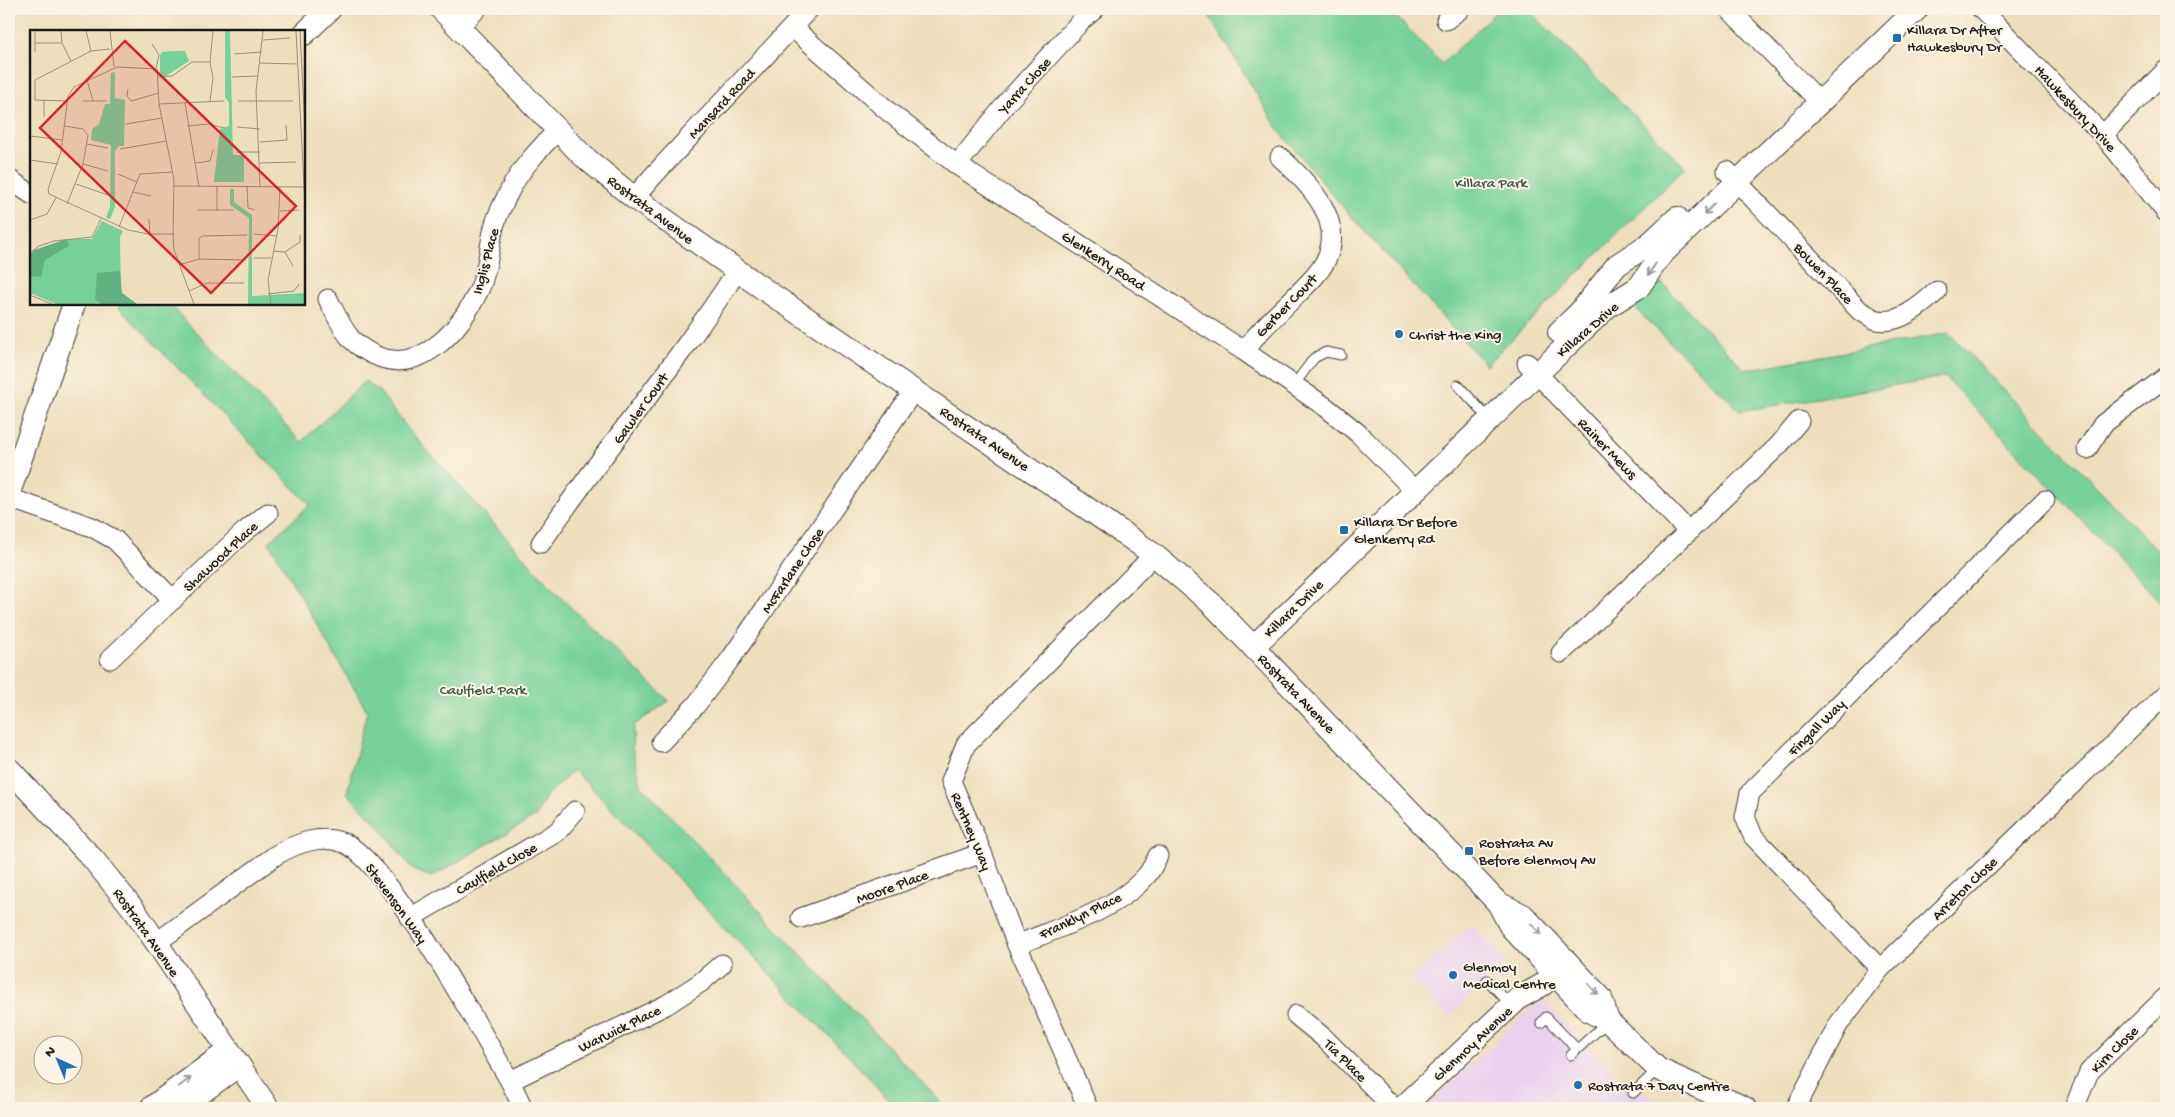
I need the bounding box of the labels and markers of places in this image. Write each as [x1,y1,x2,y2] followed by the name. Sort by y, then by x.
[1907,22,2004,57] place label: Killara Dr After Hawkesbury Dr
[1891,32,1903,44] marker: Killara Dr After Hawkesbury Dr
[1409,327,1502,345] place label: Christ the King
[1393,328,1405,340] marker: Christ the King
[1354,514,1457,549] place label: Killara Dr Before Glenkerry Rd
[1338,524,1350,536] marker: Killara Dr Before Glenkerry Rd
[1478,835,1596,870] place label: Rostrata Av Before Glenmoy Av
[1463,845,1475,857] marker: Rostrata Av Before Glenmoy Av
[1463,959,1556,994] place label: Glenmoy Medical Centre
[1447,969,1459,981] marker: Glenmoy Medical Centre
[1588,1078,1730,1096] place label: Rostrata 7 Day Centre
[1572,1079,1584,1091] marker: Rostrata 7 Day Centre

